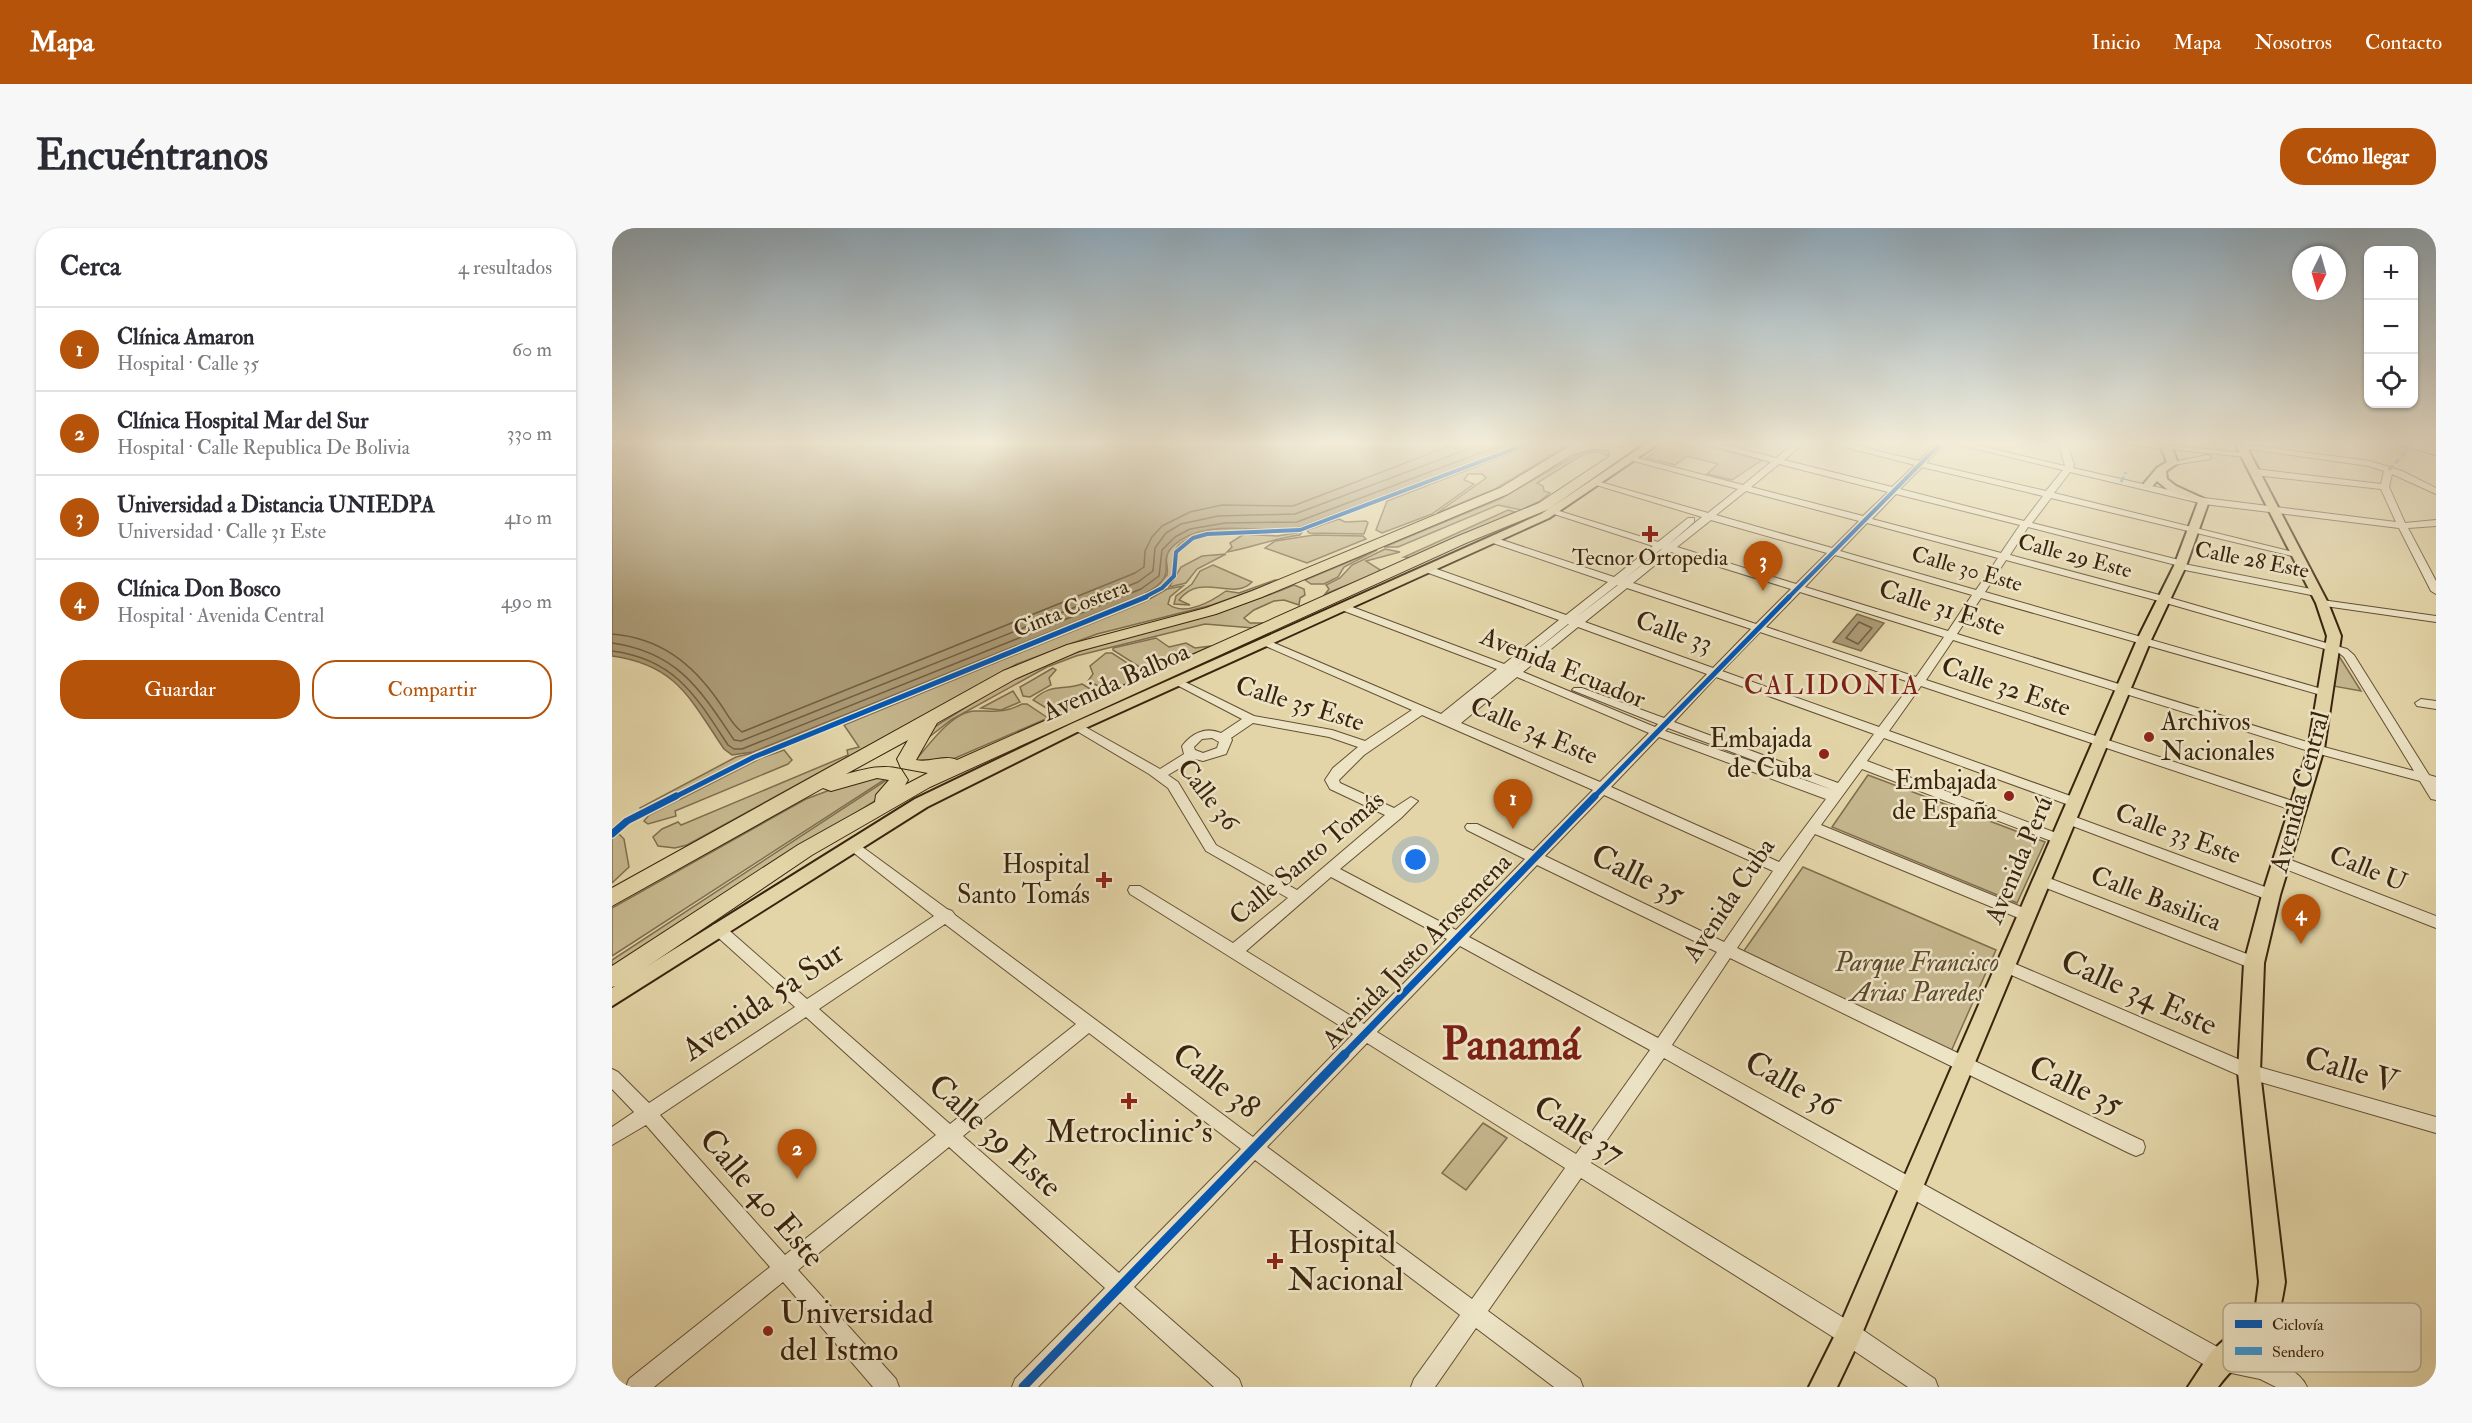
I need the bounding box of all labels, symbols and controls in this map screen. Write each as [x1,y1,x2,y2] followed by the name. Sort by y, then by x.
[30,25,94,60] text: Mapa
[2091,29,2140,56] text: Inicio
[2173,29,2221,56] text: Mapa
[2254,29,2332,56] text: Nosotros
[2365,29,2442,56] text: Contacto
[2280,128,2436,185] button: Cómo llegar
[36,130,268,182] text: Encuéntranos
[2292,246,2346,300] north arrow
[2364,246,2418,408] map controls
[2364,246,2418,300] button: +
[60,251,121,283] text: Cerca
[458,255,552,280] text: 4 resultados
[2364,300,2418,354] button: −
[117,323,254,351] text: Clínica Amaron
[76,337,83,362] text: 1
[512,337,552,362] text: 60 m
[117,351,259,376] text: Hospital · Calle 35
[2364,354,2418,408] button: locate
[117,407,368,435] text: Clínica Hospital Mar del Sur
[74,421,85,446] text: 2
[507,421,552,446] text: 330 m
[117,435,410,460] text: Hospital · Calle Republica De Bolivia
[117,491,435,519] text: Universidad a Distancia UNIEDPA
[76,505,83,530] text: 3
[504,505,552,530] text: 410 m
[117,519,326,544] text: Universidad · Calle 31 Este
[1641,525,1659,543] marker: Tecnor Ortopedia
[2015,527,2135,585] street label: Calle 29 Este
[2192,535,2312,585] street label: Calle 28 Este
[1908,540,2026,598] street label: Calle 30 Este
[1744,542,1782,591] pin: 3
[1572,544,1729,573] place label: Tecnor Ortopedia
[1009,572,1134,644] street label: Cinta Costera
[1875,573,2009,643] street label: Calle 31 Este
[117,575,281,603] text: Clínica Don Bosco
[74,589,85,614] text: 4
[501,589,552,614] text: 490 m
[117,603,324,628] text: Hospital · Avenida Central
[1631,604,1717,660] street label: Calle 33
[1475,620,1651,716] street label: Avenida Ecuador
[1037,635,1195,729] street label: Avenida Balboa
[1937,650,2075,724] street label: Calle 32 Este
[60,660,300,719] button: Guardar
[312,660,552,719] button: Compartir
[1232,669,1368,739] street label: Calle 35 Este
[1744,669,1920,702] district label: CALIDONIA
[1465,690,1603,772] street label: Calle 34 Este
[2160,706,2275,768] place label: Archivos Nacionales
[2263,708,2337,877] street label: Avenida Central
[1710,723,1812,785] place label: Embajada de Cuba
[2142,730,2156,744] marker: Archivos Nacionales
[1817,747,1831,761] marker: Embajada de Cuba
[1170,753,1247,839] street label: Calle 36
[1892,765,1997,828] place label: Embajada de España
[1494,780,1532,829] pin: 1
[1223,784,1391,932] street label: Calle Santo Tomás
[2002,789,2016,803] marker: Embajada de España
[1977,791,2060,930] street label: Avenida Perú
[2111,796,2245,872] street label: Calle 33 Este
[1675,832,1782,969] street label: Avenida Cuba
[1585,835,1691,915] street label: Calle 35
[2324,839,2412,899] street label: Calle U
[1401,845,1430,874] your location
[1315,846,1519,1056] street label: Avenida Justo Arosemena
[957,849,1090,911] place label: Hospital Santo Tomás
[2086,859,2226,939] street label: Calle Basilica
[1095,871,1113,889] marker: Hospital Santo Tomás
[2282,894,2320,944] pin: 4
[673,932,852,1070] street label: Avenida 5a Sur
[2055,941,2223,1045] street label: Calle 34 Este
[1834,947,1999,1009] park label: Parque Francisco Arias Paredes
[1442,1017,1582,1073] district label: Panamá
[1164,1034,1268,1128] street label: Calle 38
[2300,1038,2404,1103] street label: Calle V
[1738,1042,1848,1127] street label: Calle 36
[2023,1047,2129,1125] street label: Calle 35
[920,1066,1070,1206] street label: Calle 39 Este
[1526,1087,1632,1174] street label: Calle 37
[1120,1092,1138,1110] marker: Metroclinic's
[1045,1112,1213,1152] place label: Metroclinic's
[691,1120,833,1276] street label: Calle 40 Este
[778,1130,816,1179] pin: 2
[1288,1223,1404,1300] place label: Hospital Nacional
[1266,1252,1284,1270] marker: Hospital Nacional
[780,1293,934,1370] place label: Universidad del Istmo
[2223,1303,2421,1372] legend
[2272,1315,2324,1335] text: Ciclovía
[761,1324,775,1338] marker: Universidad del Istmo
[2272,1342,2324,1362] text: Sendero

